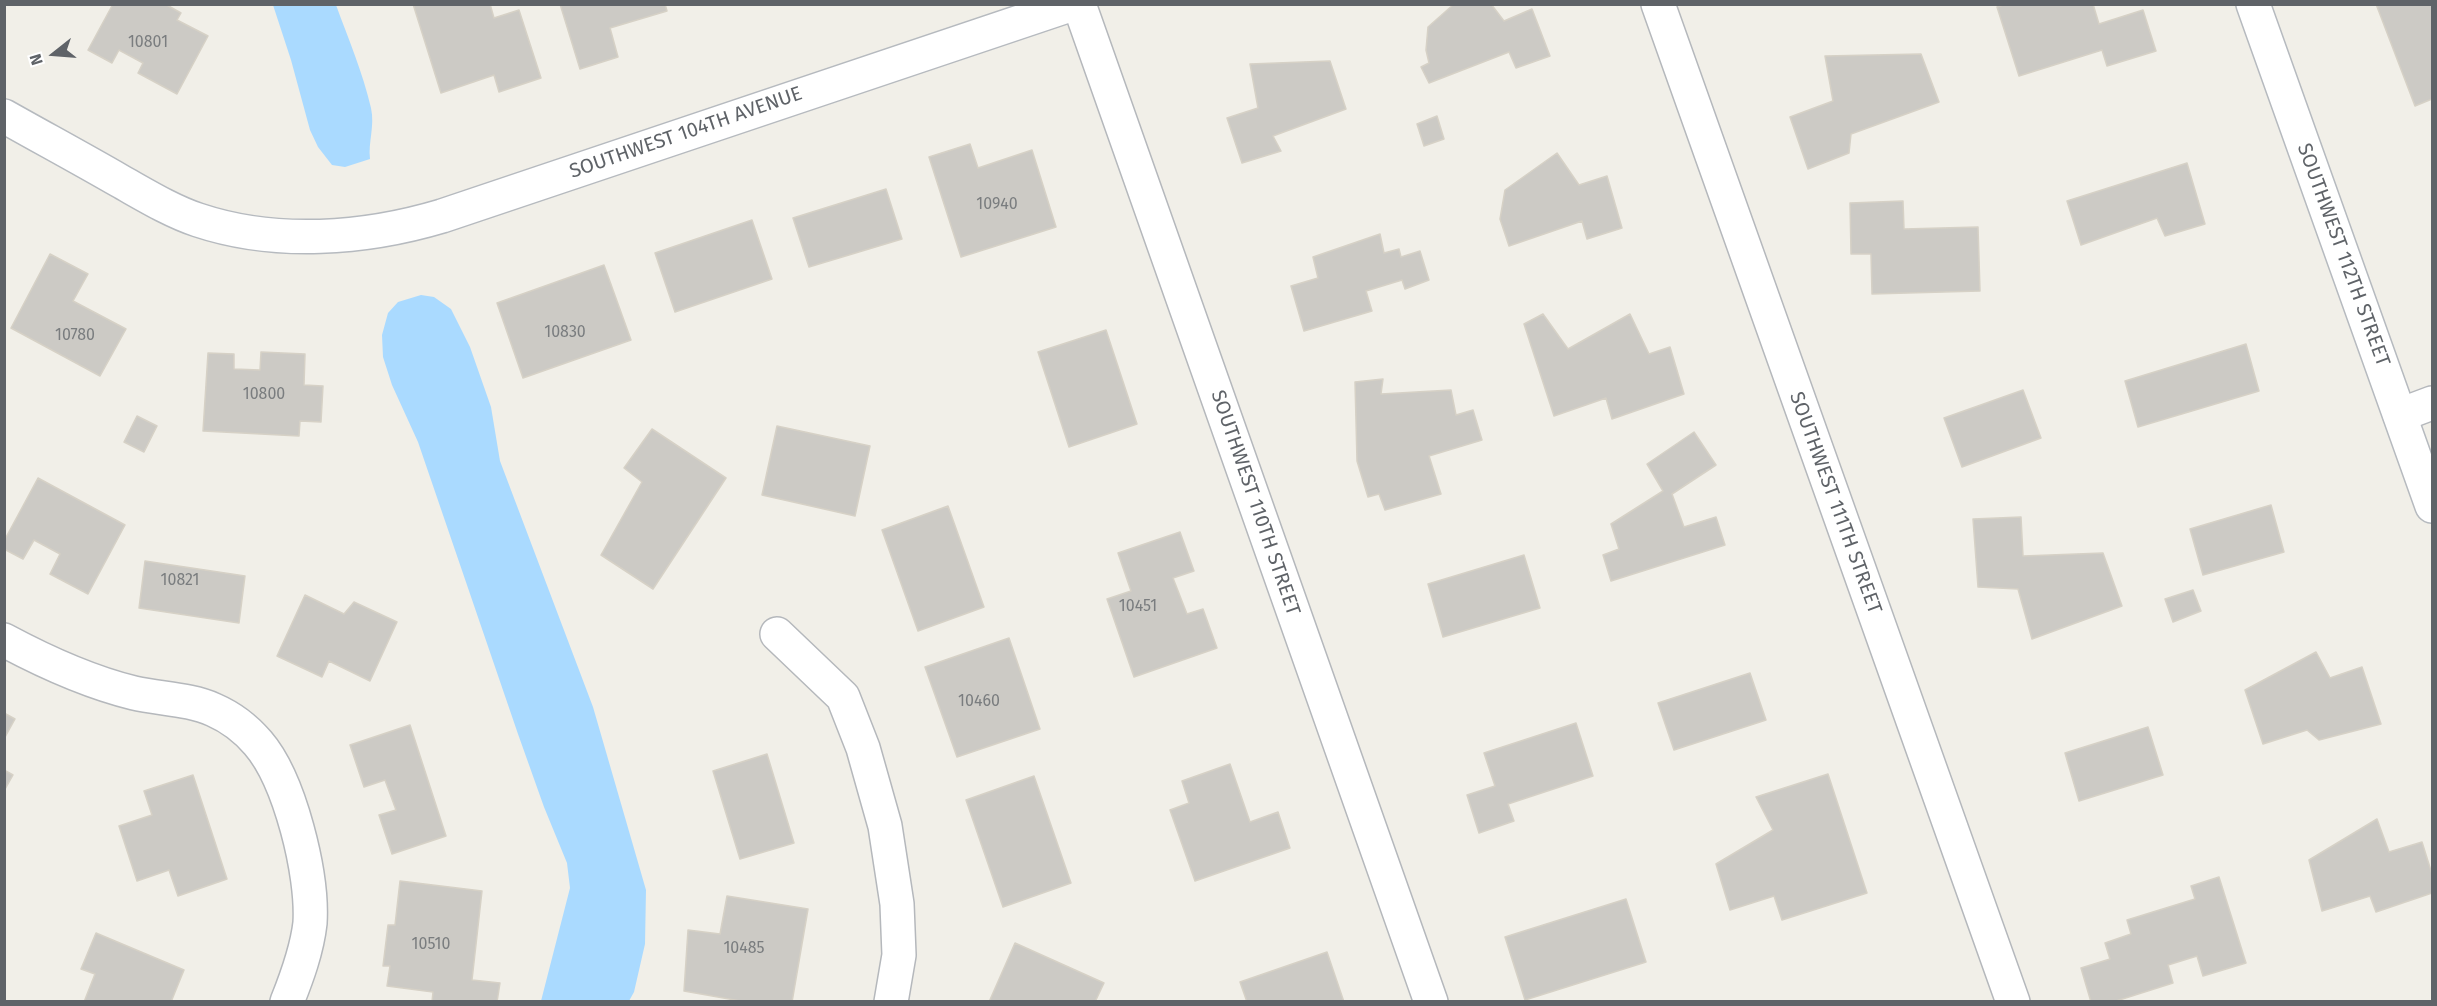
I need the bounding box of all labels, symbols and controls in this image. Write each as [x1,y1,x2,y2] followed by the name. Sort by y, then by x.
[24,24,84,84] north arrow
[128,33,168,53] house number: 10801
[26,52,47,67] text: N
[567,82,805,184] street label: SOUTHWEST 104TH AVENUE
[2291,140,2395,370] street label: SOUTHWEST 112TH STREET
[976,195,1018,215] house number: 10940
[544,323,586,343] house number: 10830
[55,326,95,346] house number: 10780
[243,385,285,405] house number: 10800
[1205,387,1305,619] street label: SOUTHWEST 110TH STREET
[1784,389,1886,617] street label: SOUTHWEST 111TH STREET
[161,571,199,591] house number: 10821
[1119,597,1157,617] house number: 10451
[958,692,1000,712] house number: 10460
[412,935,450,955] house number: 10510
[723,939,765,959] house number: 10485

